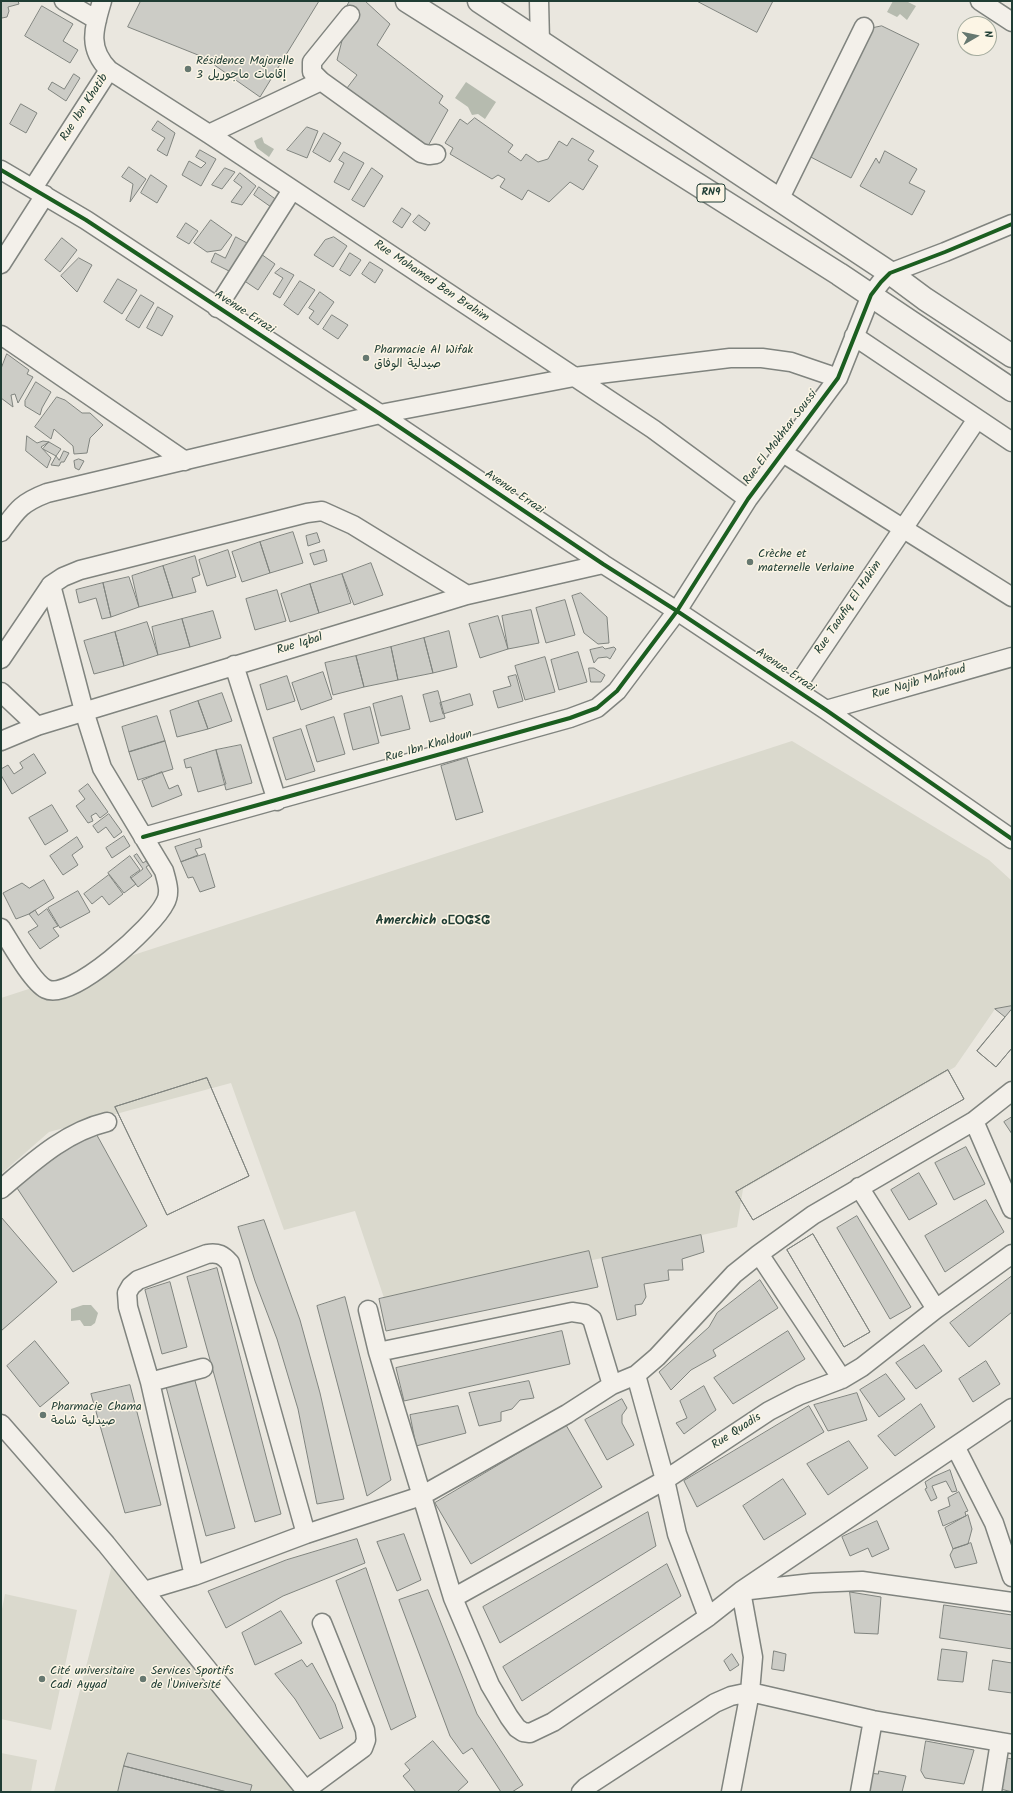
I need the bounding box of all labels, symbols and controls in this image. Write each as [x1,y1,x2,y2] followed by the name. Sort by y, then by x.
[957,16,997,56] north arrow
[978,29,997,39] text: N
[196,55,294,83] place label: Résidence Majorelle إقامات ماجوريل 3
[183,64,193,74] marker: Résidence Majorelle إقامات ماجوريل 3
[58,72,112,144] street label: Rue Ibn Khatib
[697,184,725,202] road number: RN9
[371,238,491,326] street label: Rue Mohamed Ben Brahim
[211,288,277,338] street label: Avenue Errazi
[374,344,473,372] place label: Pharmacie Al Wifak صيدلية الوفاق
[361,353,371,363] marker: Pharmacie Al Wifak صيدلية الوفاق
[741,388,821,488] street label: Rue El Mokhtar Soussi
[481,468,547,518] street label: Avenue Errazi
[758,548,854,576] place label: Crèche et maternelle Verlaine
[745,557,755,567] marker: Crèche et maternelle Verlaine
[812,559,886,657] street label: Rue Taoufiq El Hakim
[275,631,325,659] street label: Rue Iqbal
[752,646,818,696] street label: Avenue Errazi
[870,663,968,703] street label: Rue Najib Mahfoud
[384,728,474,766] street label: Rue Ibn Khaldoun
[376,914,490,930] district label: Amerchich ⴰⵎⵔⵛⵉⵛ
[51,1401,142,1429] place label: Pharmacie Chama صيدلية شامة
[38,1410,48,1420] marker: Pharmacie Chama صيدلية شامة
[710,1411,764,1453] street label: Rue Quadis
[50,1665,135,1693] place label: Cité universitaire Cadi Ayyad
[151,1665,234,1693] place label: Services Sportifs de l'Université
[37,1674,47,1684] marker: Cité universitaire Cadi Ayyad
[138,1674,148,1684] marker: Services Sportifs de l'Université

